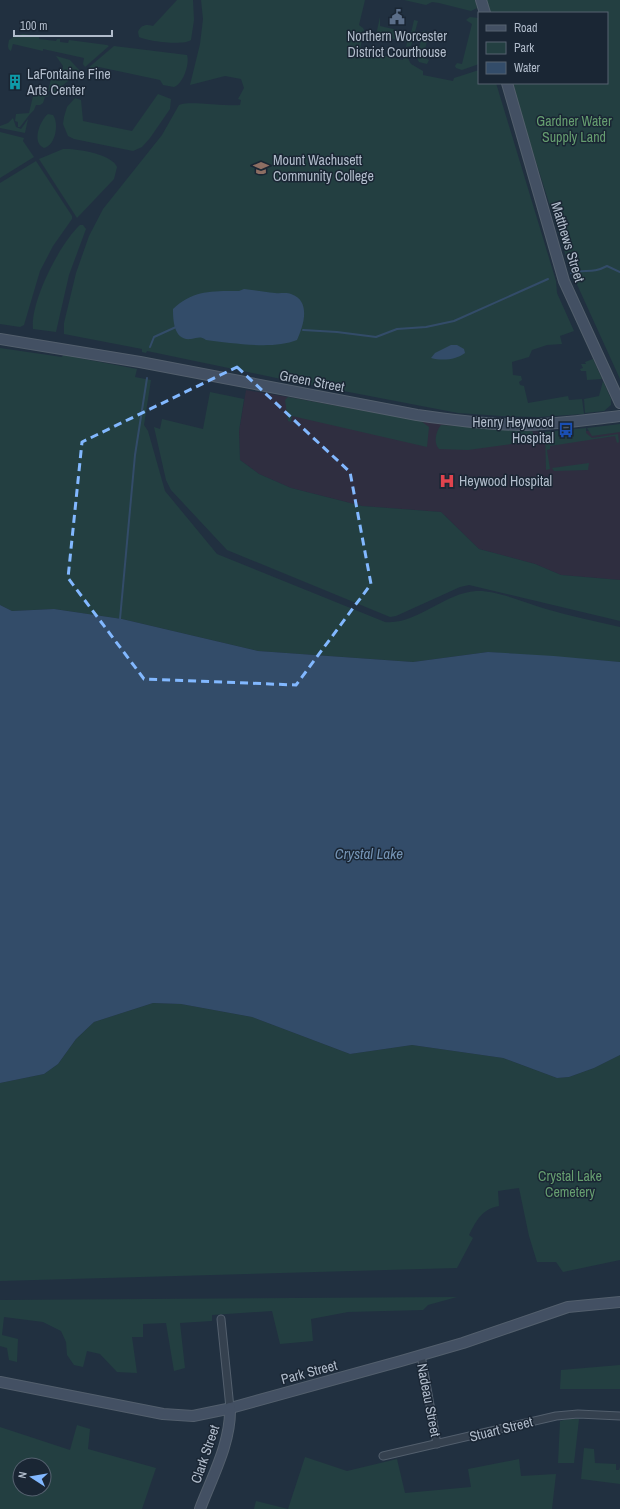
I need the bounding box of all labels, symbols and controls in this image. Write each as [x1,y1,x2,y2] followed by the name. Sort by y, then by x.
[388,8,406,26] public building icon: Northern Worcester District Courthouse
[14,12,112,38] scale bar
[478,12,608,84] legend
[20,18,47,34] text: 100 m
[514,20,538,36] text: Road
[347,27,447,61] place label: Northern Worcester District Courthouse
[514,40,534,56] text: Park
[514,60,541,76] text: Water
[26,65,111,99] place label: LaFontaine Fine Arts Center
[6,73,24,91] building icon: LaFontaine Fine Arts Center
[536,112,612,146] park label: Gardner Water Supply Land
[273,151,374,185] place label: Mount Wachusett Community College
[252,159,270,177] school or university icon: Mount Wachusett Community College
[547,200,589,284] street label: Matthews Street
[278,366,346,396] street label: Green Street
[472,413,554,447] place label: Henry Heywood Hospital
[557,421,575,439] bus stop icon: Henry Heywood Hospital
[438,472,456,490] hospital icon: Heywood Hospital
[459,472,552,490] place label: Heywood Hospital
[335,843,403,864] water label: Crystal Lake
[538,1167,602,1201] park label: Crystal Lake Cemetery
[279,1356,339,1388] street label: Park Street
[413,1362,445,1438] street label: Nadeau Street
[468,1412,534,1446] street label: Stuart Street
[187,1422,223,1486] street label: Clark Street
[12,1457,52,1497] north arrow
[15,1470,30,1480] text: N

